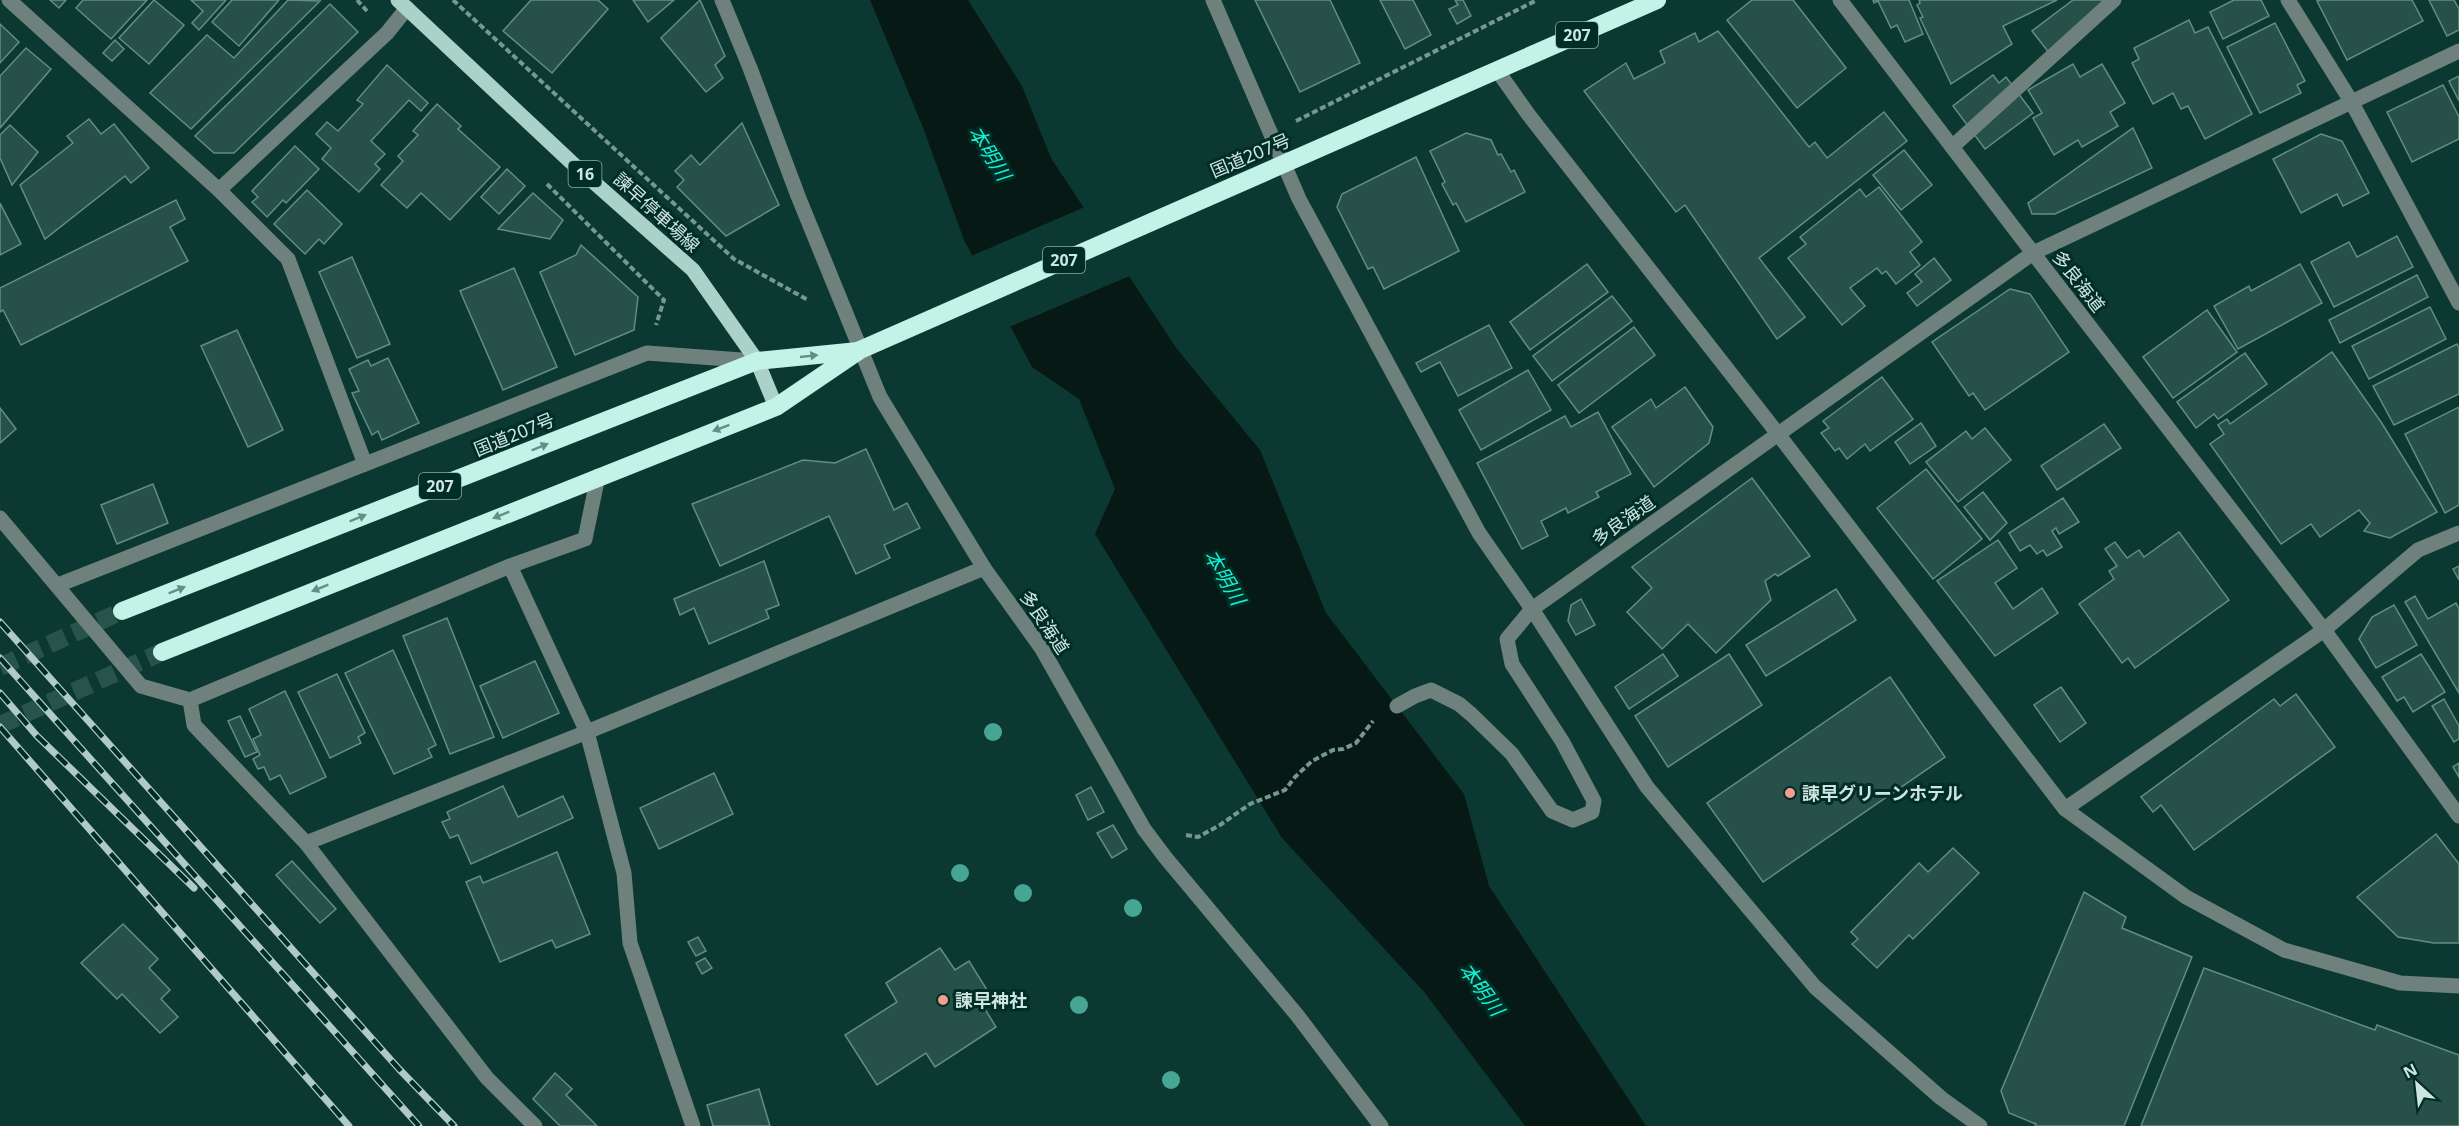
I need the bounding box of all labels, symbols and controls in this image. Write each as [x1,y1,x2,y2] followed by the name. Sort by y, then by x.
[1556,22,1598,48] road number: 207
[963,120,1018,187] water label: 本明川
[1206,127,1294,183] street label: 国道207号
[568,161,602,187] road number: 16
[609,167,705,257] street label: 諫早停車場線
[2047,245,2111,317] street label: 多良海道
[1043,247,1085,273] road number: 207
[799,351,818,361] one-way arrow
[470,407,558,461] street label: 国道207号
[712,424,730,433] one-way arrow
[531,442,549,452] one-way arrow
[419,473,461,499] road number: 207
[1587,490,1659,550] street label: 多良海道
[492,511,510,520] one-way arrow
[349,513,367,523] one-way arrow
[1198,544,1253,611] water label: 本明川
[311,584,329,593] one-way arrow
[168,585,186,594] one-way arrow
[1015,585,1075,659] street label: 多良海道
[1802,781,1963,805] place label: 諫早グリーンホテル
[1783,786,1797,800] marker: 諫早グリーンホテル
[1453,957,1512,1023] water label: 本明川
[955,988,1027,1012] place label: 諫早神社
[936,993,950,1007] marker: 諫早神社
[2387,1054,2447,1114] north arrow
[2399,1058,2421,1083] text: N

